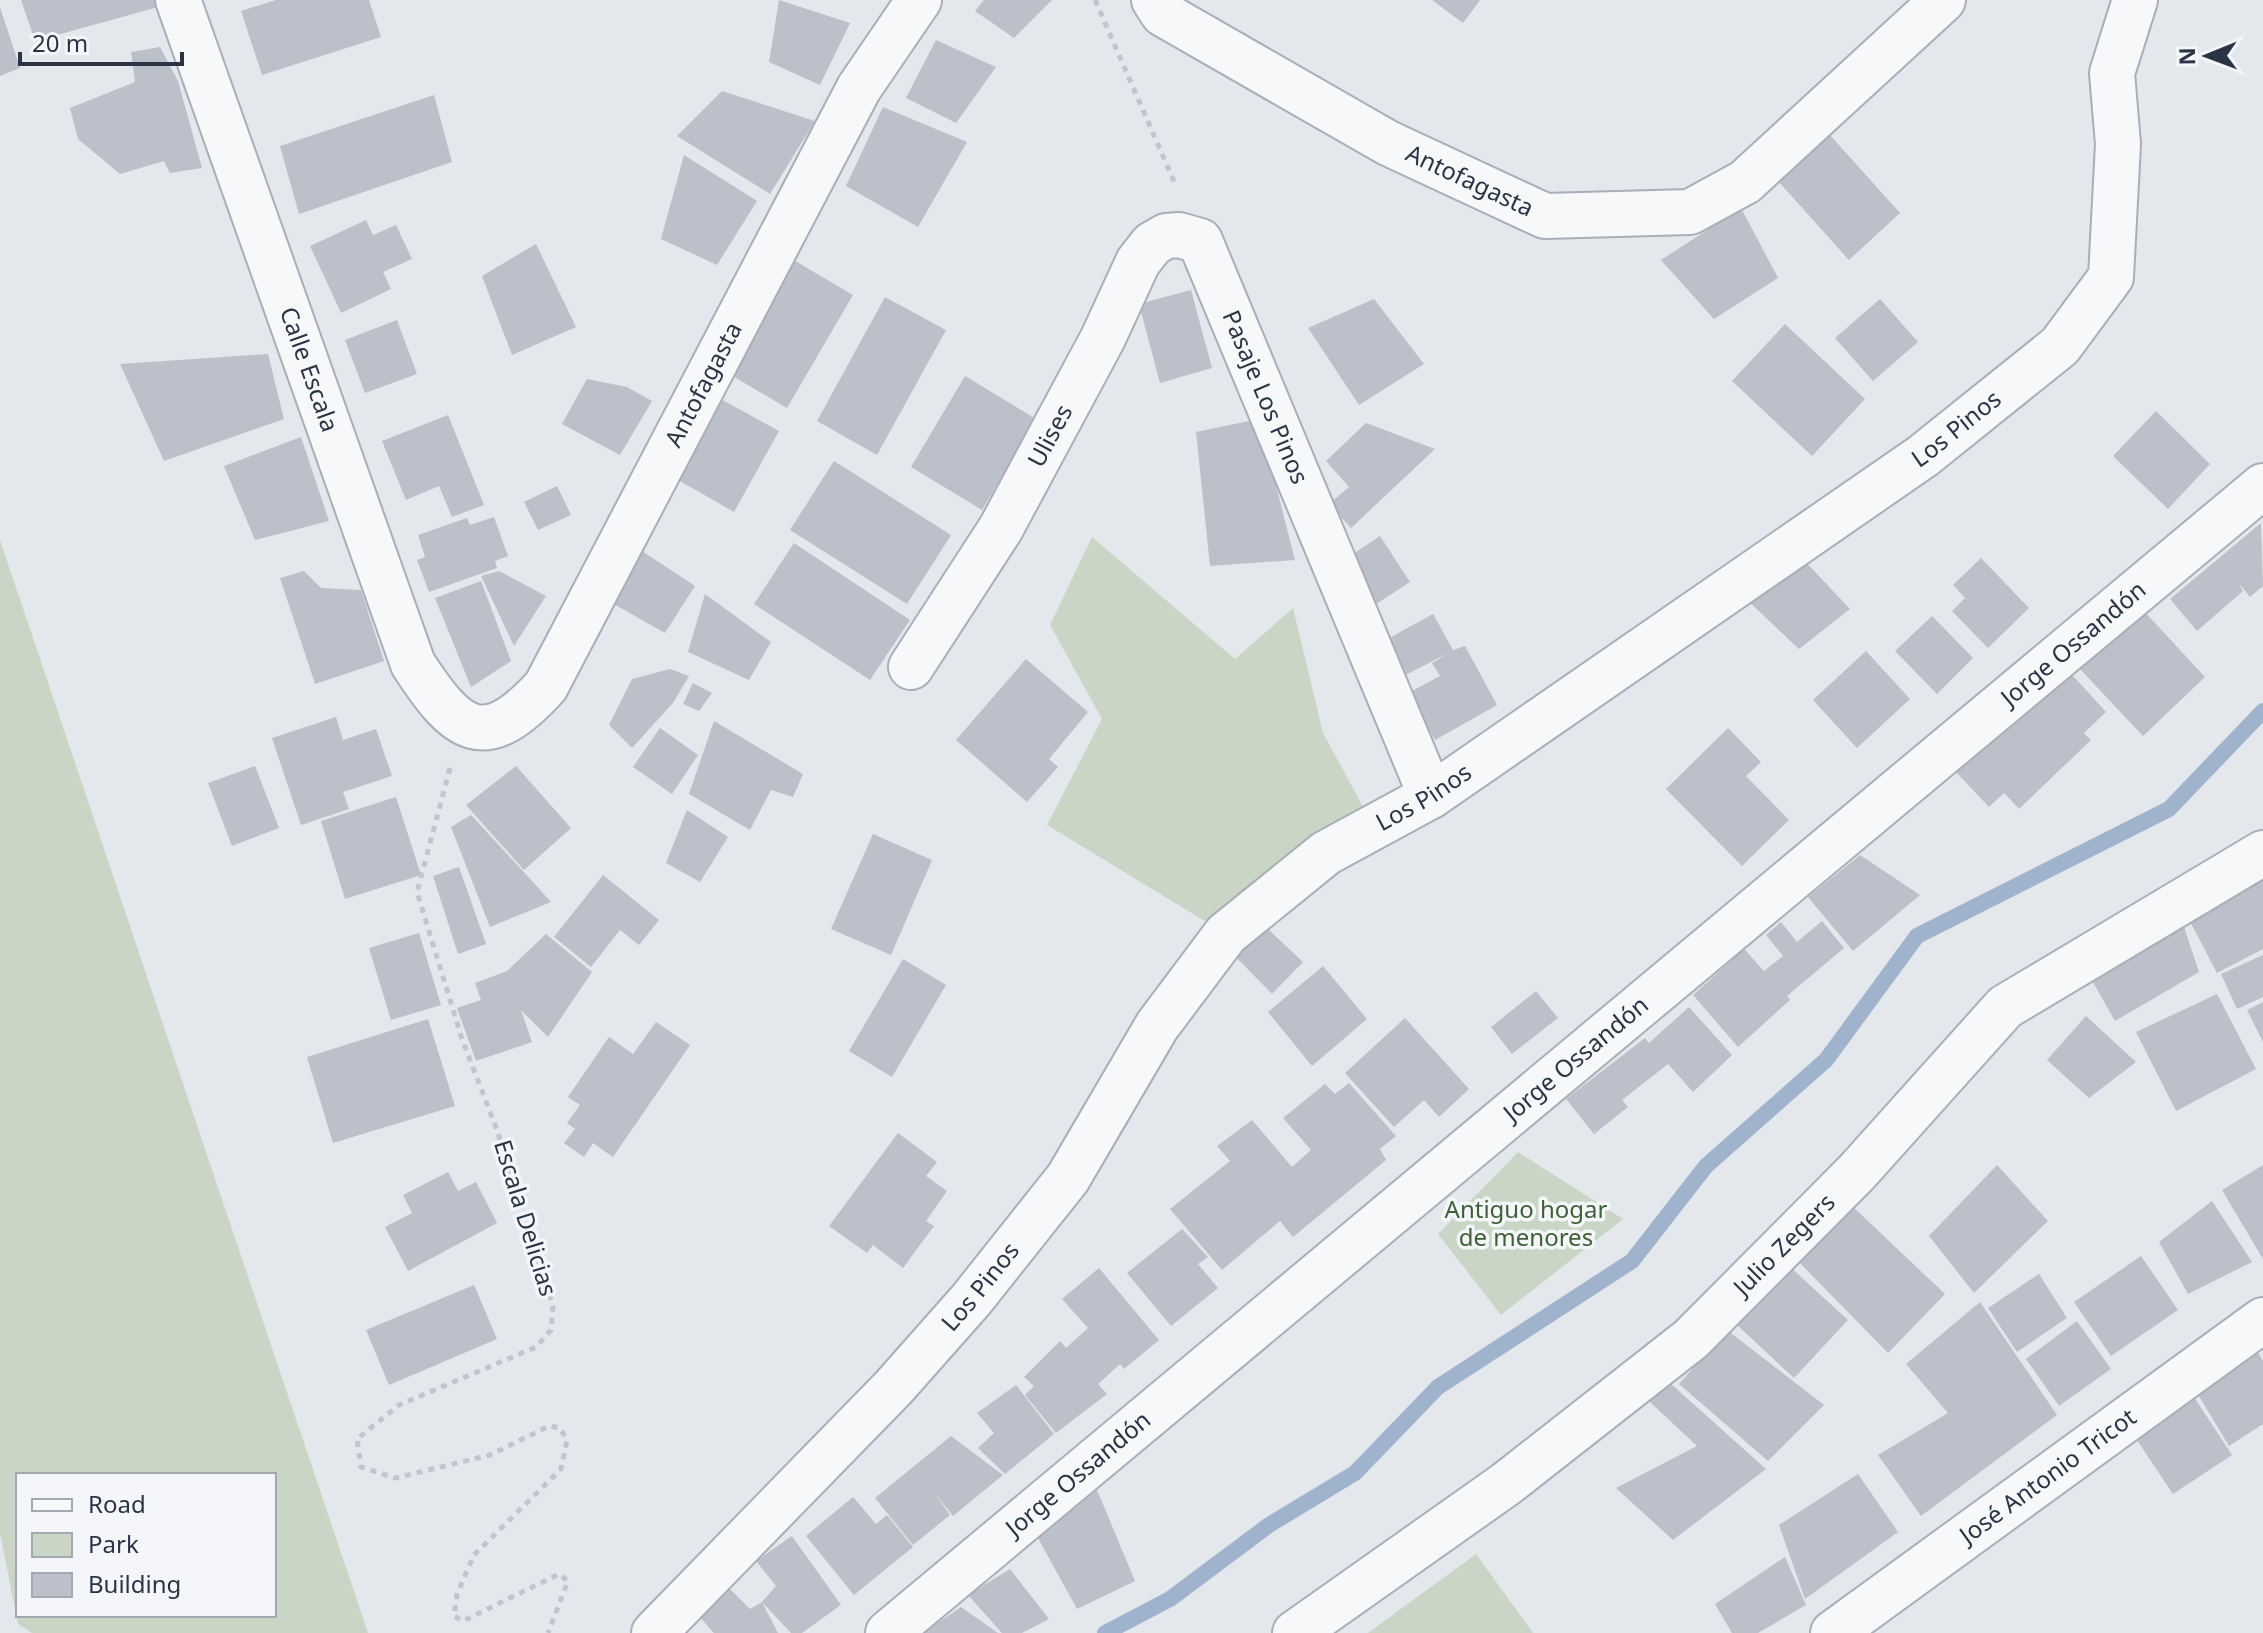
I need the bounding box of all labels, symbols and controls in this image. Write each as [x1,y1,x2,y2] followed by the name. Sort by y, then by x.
[20,16,182,66] scale bar
[2167,16,2247,96] north arrow
[32,26,88,59] text: 20 m
[2171,47,2201,66] text: N
[1401,136,1539,223] street label: Antofagasta
[273,302,348,436] street label: Calle Escala
[1216,305,1317,489] street label: Pasaje Los Pinos
[656,316,749,452] street label: Antofagasta
[1904,382,2007,474] street label: Los Pinos
[1019,398,1079,472] street label: Ulises
[1992,573,2152,714] street label: Jorge Ossandón
[1369,755,1478,838] street label: Los Pinos
[1494,988,1655,1129] street label: Jorge Ossandón
[487,1135,566,1300] street label: Escala Delicias
[1724,1186,1842,1304] street label: Julio Zegers
[1445,1192,1608,1253] park label: Antiguo hogar de menores
[933,1234,1026,1338] street label: Los Pinos
[1951,1400,2142,1552] street label: José Antonio Tricot
[996,1403,1157,1544] street label: Jorge Ossandón
[16,1473,276,1617] legend
[88,1487,146,1520] text: Road
[88,1527,139,1560] text: Park
[88,1567,181,1600] text: Building

